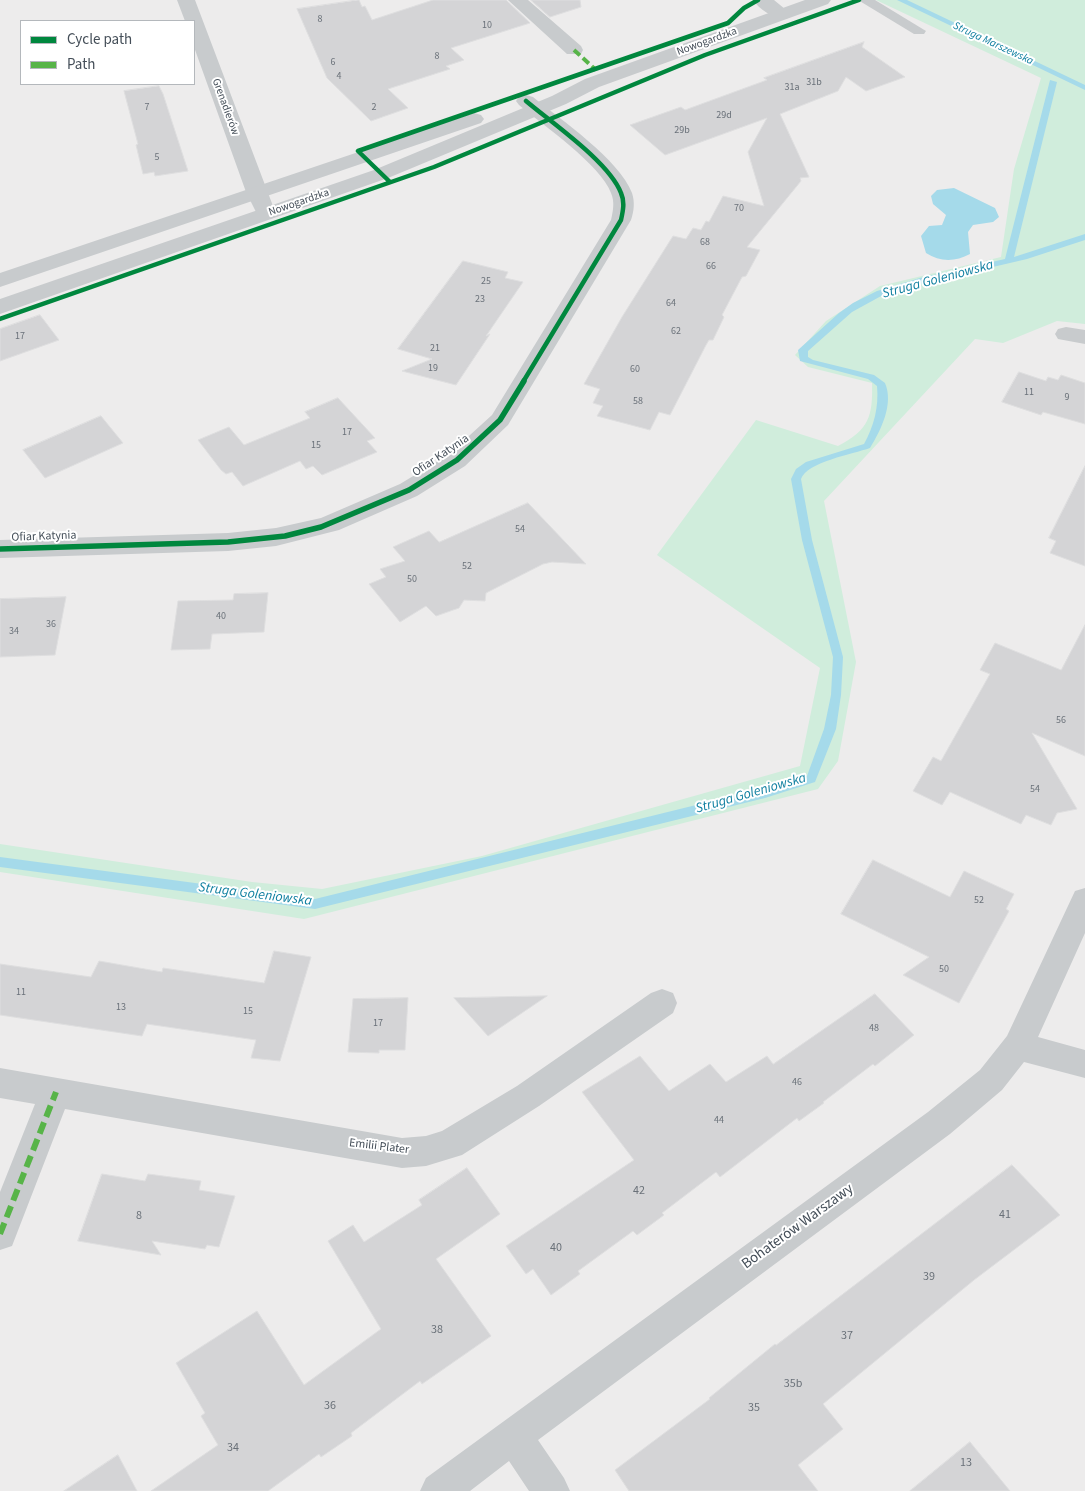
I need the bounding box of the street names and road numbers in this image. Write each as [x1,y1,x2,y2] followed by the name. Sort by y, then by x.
[675,25,739,59] street label: Nowogardzka
[209,77,241,137] street label: Grenadierów
[267,186,331,220] street label: Nowogardzka
[410,432,472,480] street label: Ofiar Katynia
[11,529,77,545] street label: Ofiar Katynia
[348,1136,410,1158] street label: Emilii Plater
[739,1180,857,1274] street label: Bohaterów Warszawy

